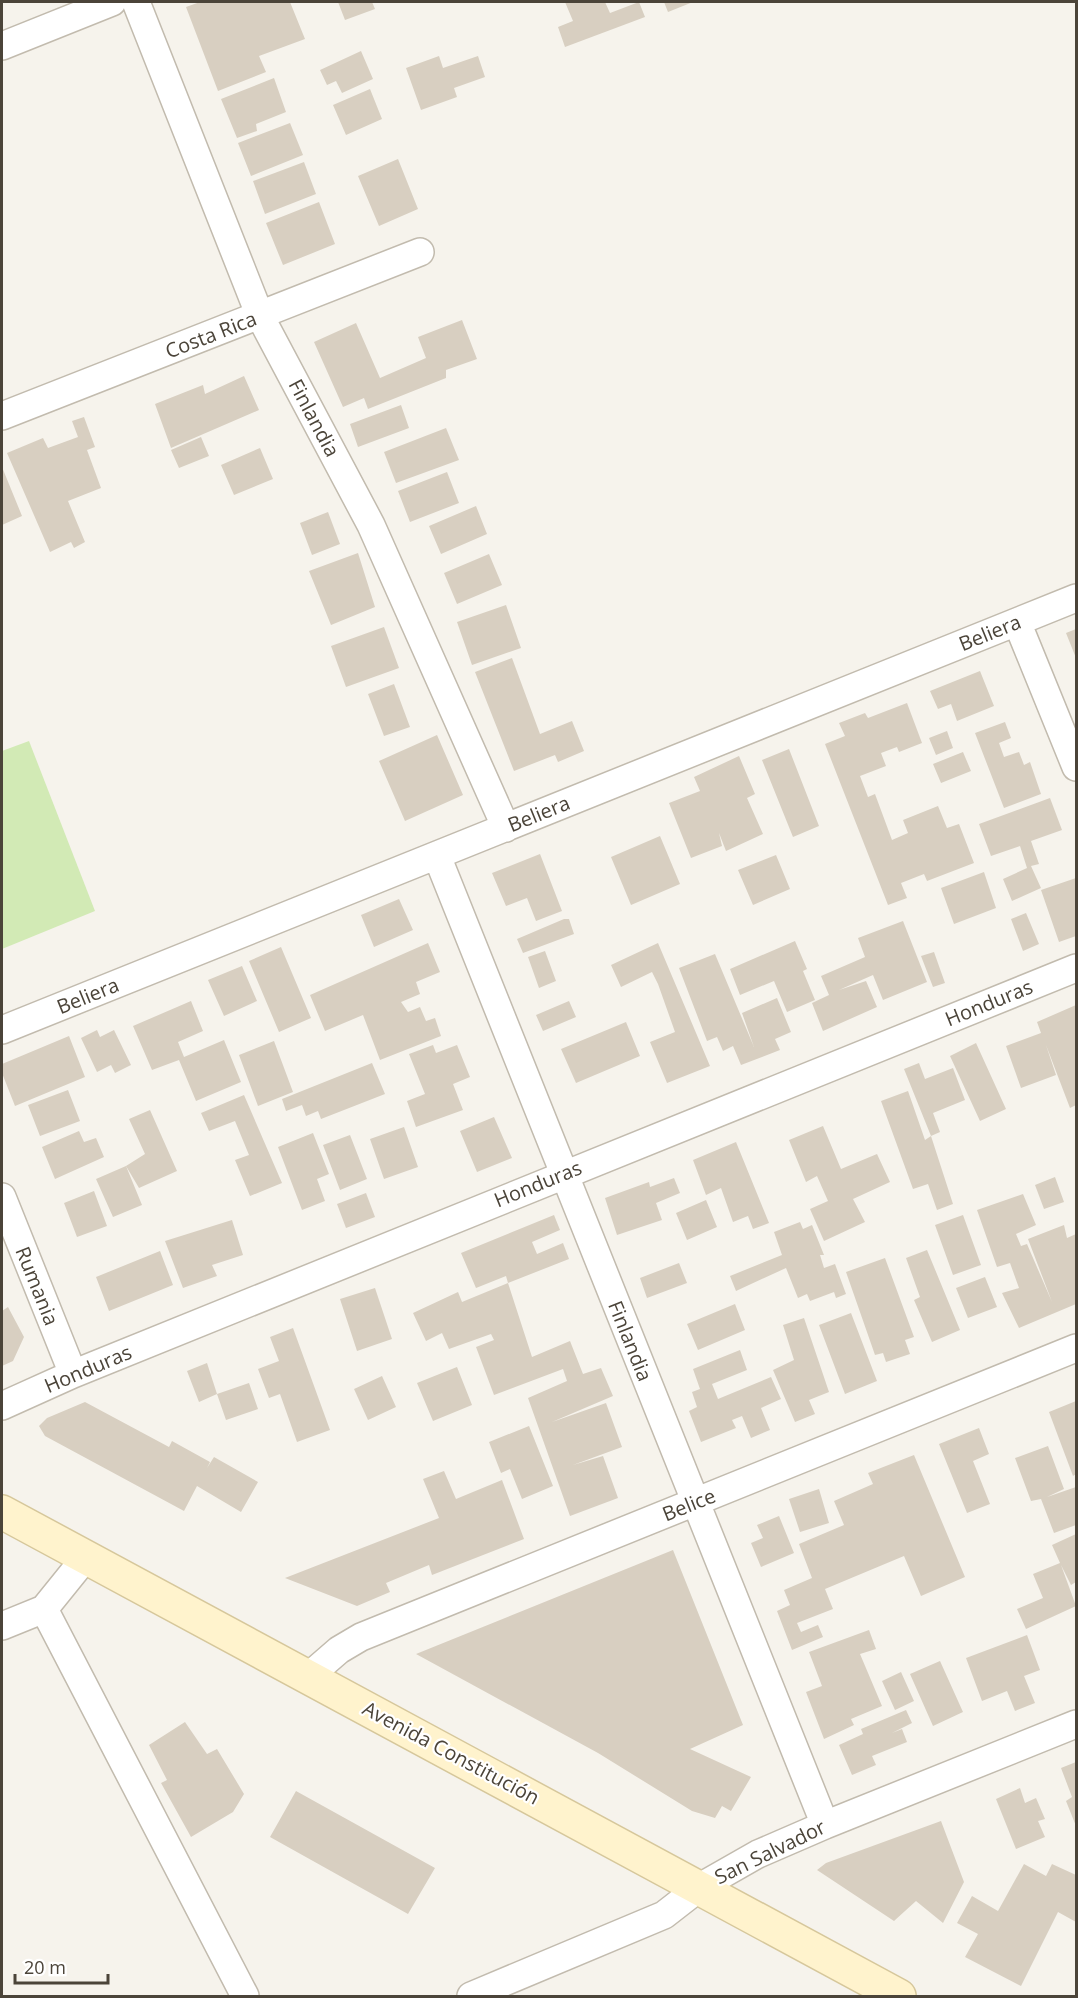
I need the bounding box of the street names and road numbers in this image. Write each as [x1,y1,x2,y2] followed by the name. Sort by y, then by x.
[161,305,260,364] street label: Costa Rica
[283,374,346,461] street label: Finlandia
[955,608,1025,657] street label: Beliera
[504,789,574,838] street label: Beliera
[53,971,123,1020] street label: Beliera
[941,973,1037,1032] street label: Honduras
[490,1154,586,1213] street label: Honduras
[9,1242,65,1329] street label: Rumania
[602,1297,659,1385] street label: Finlandia
[40,1338,136,1399] street label: Honduras
[658,1482,719,1527] street label: Belice
[358,1694,544,1811] street label: Avenida Constitución
[710,1813,830,1890] street label: San Salvador

